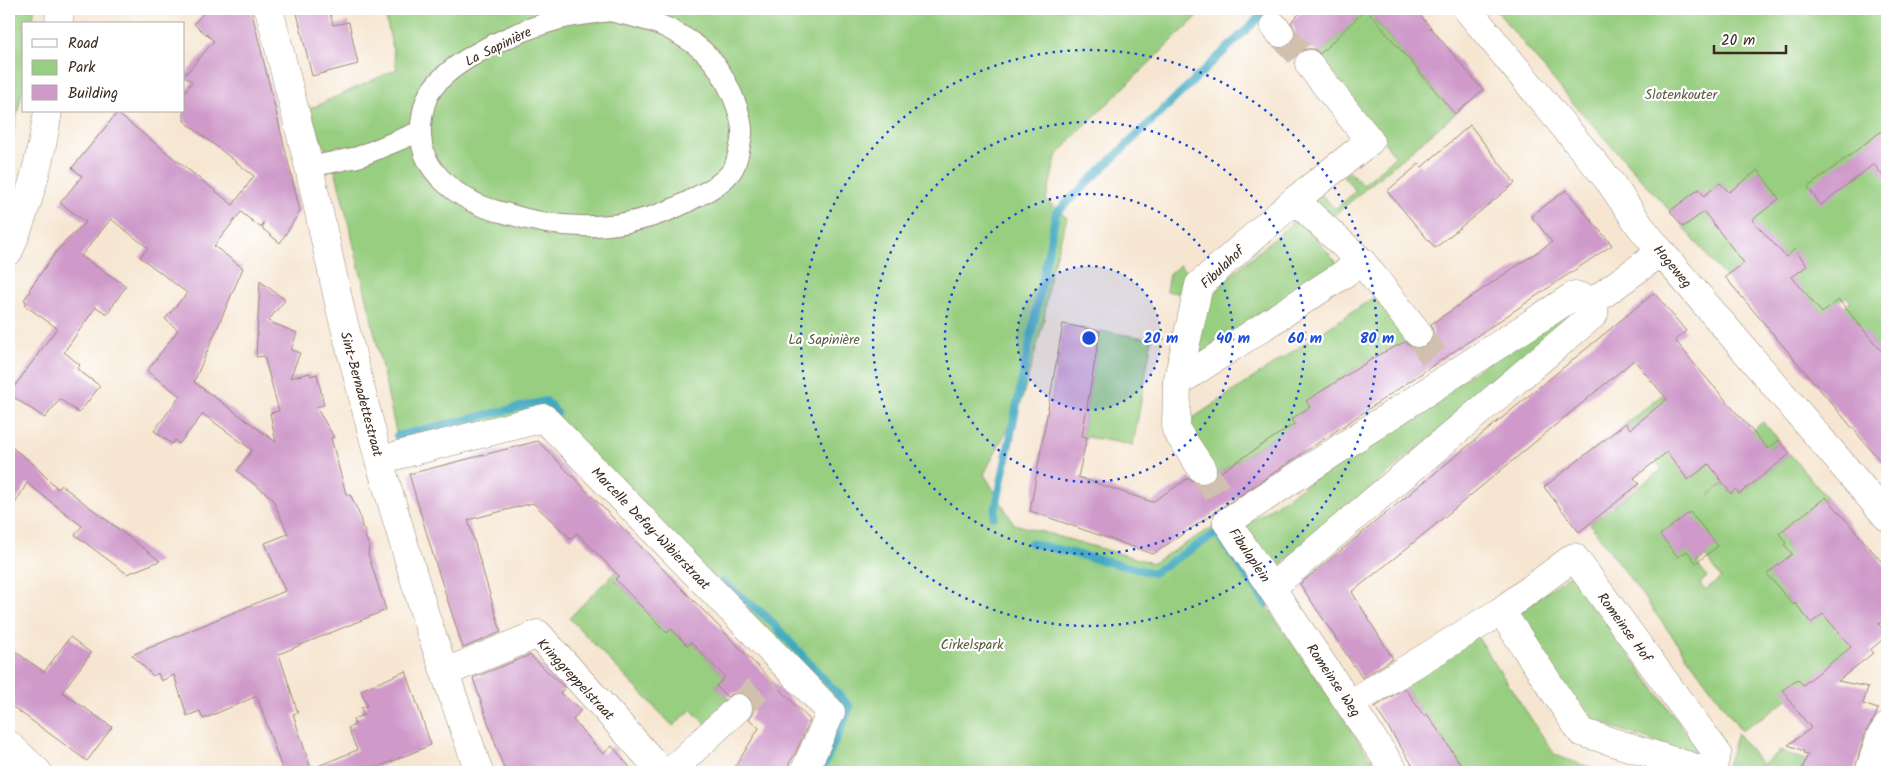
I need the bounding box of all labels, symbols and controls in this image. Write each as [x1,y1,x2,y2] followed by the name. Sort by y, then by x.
[461,21,536,73] street label: La Sapinière
[22,22,185,112] legend
[1714,22,1786,54] scale bar
[1721,29,1755,53] text: 20 m
[68,32,99,56] text: Road
[68,56,96,80] text: Park
[68,82,118,106] text: Building
[1645,84,1719,106] park label: Slotenkouter
[1196,240,1251,294] street label: Fibulahof
[1647,240,1697,293] street label: Hogeweg
[1144,327,1178,351] text: 20 m
[1216,327,1250,351] text: 40 m
[1288,327,1322,351] text: 60 m
[1360,327,1394,351] text: 80 m
[334,329,388,460] street label: Sint-Bernadettestraat
[788,329,861,351] park label: La Sapinière
[1080,329,1098,347] centre of rings
[585,462,716,596] street label: Marcelle Defay-Wibierstraat
[1223,524,1276,587] street label: Fibulaplein
[1591,588,1658,668] street label: Romeinse Hof
[531,634,620,726] street label: Kringgreppelstraat
[940,634,1004,656] park label: Cirkelspark
[1300,639,1366,722] street label: Romeinse Weg

